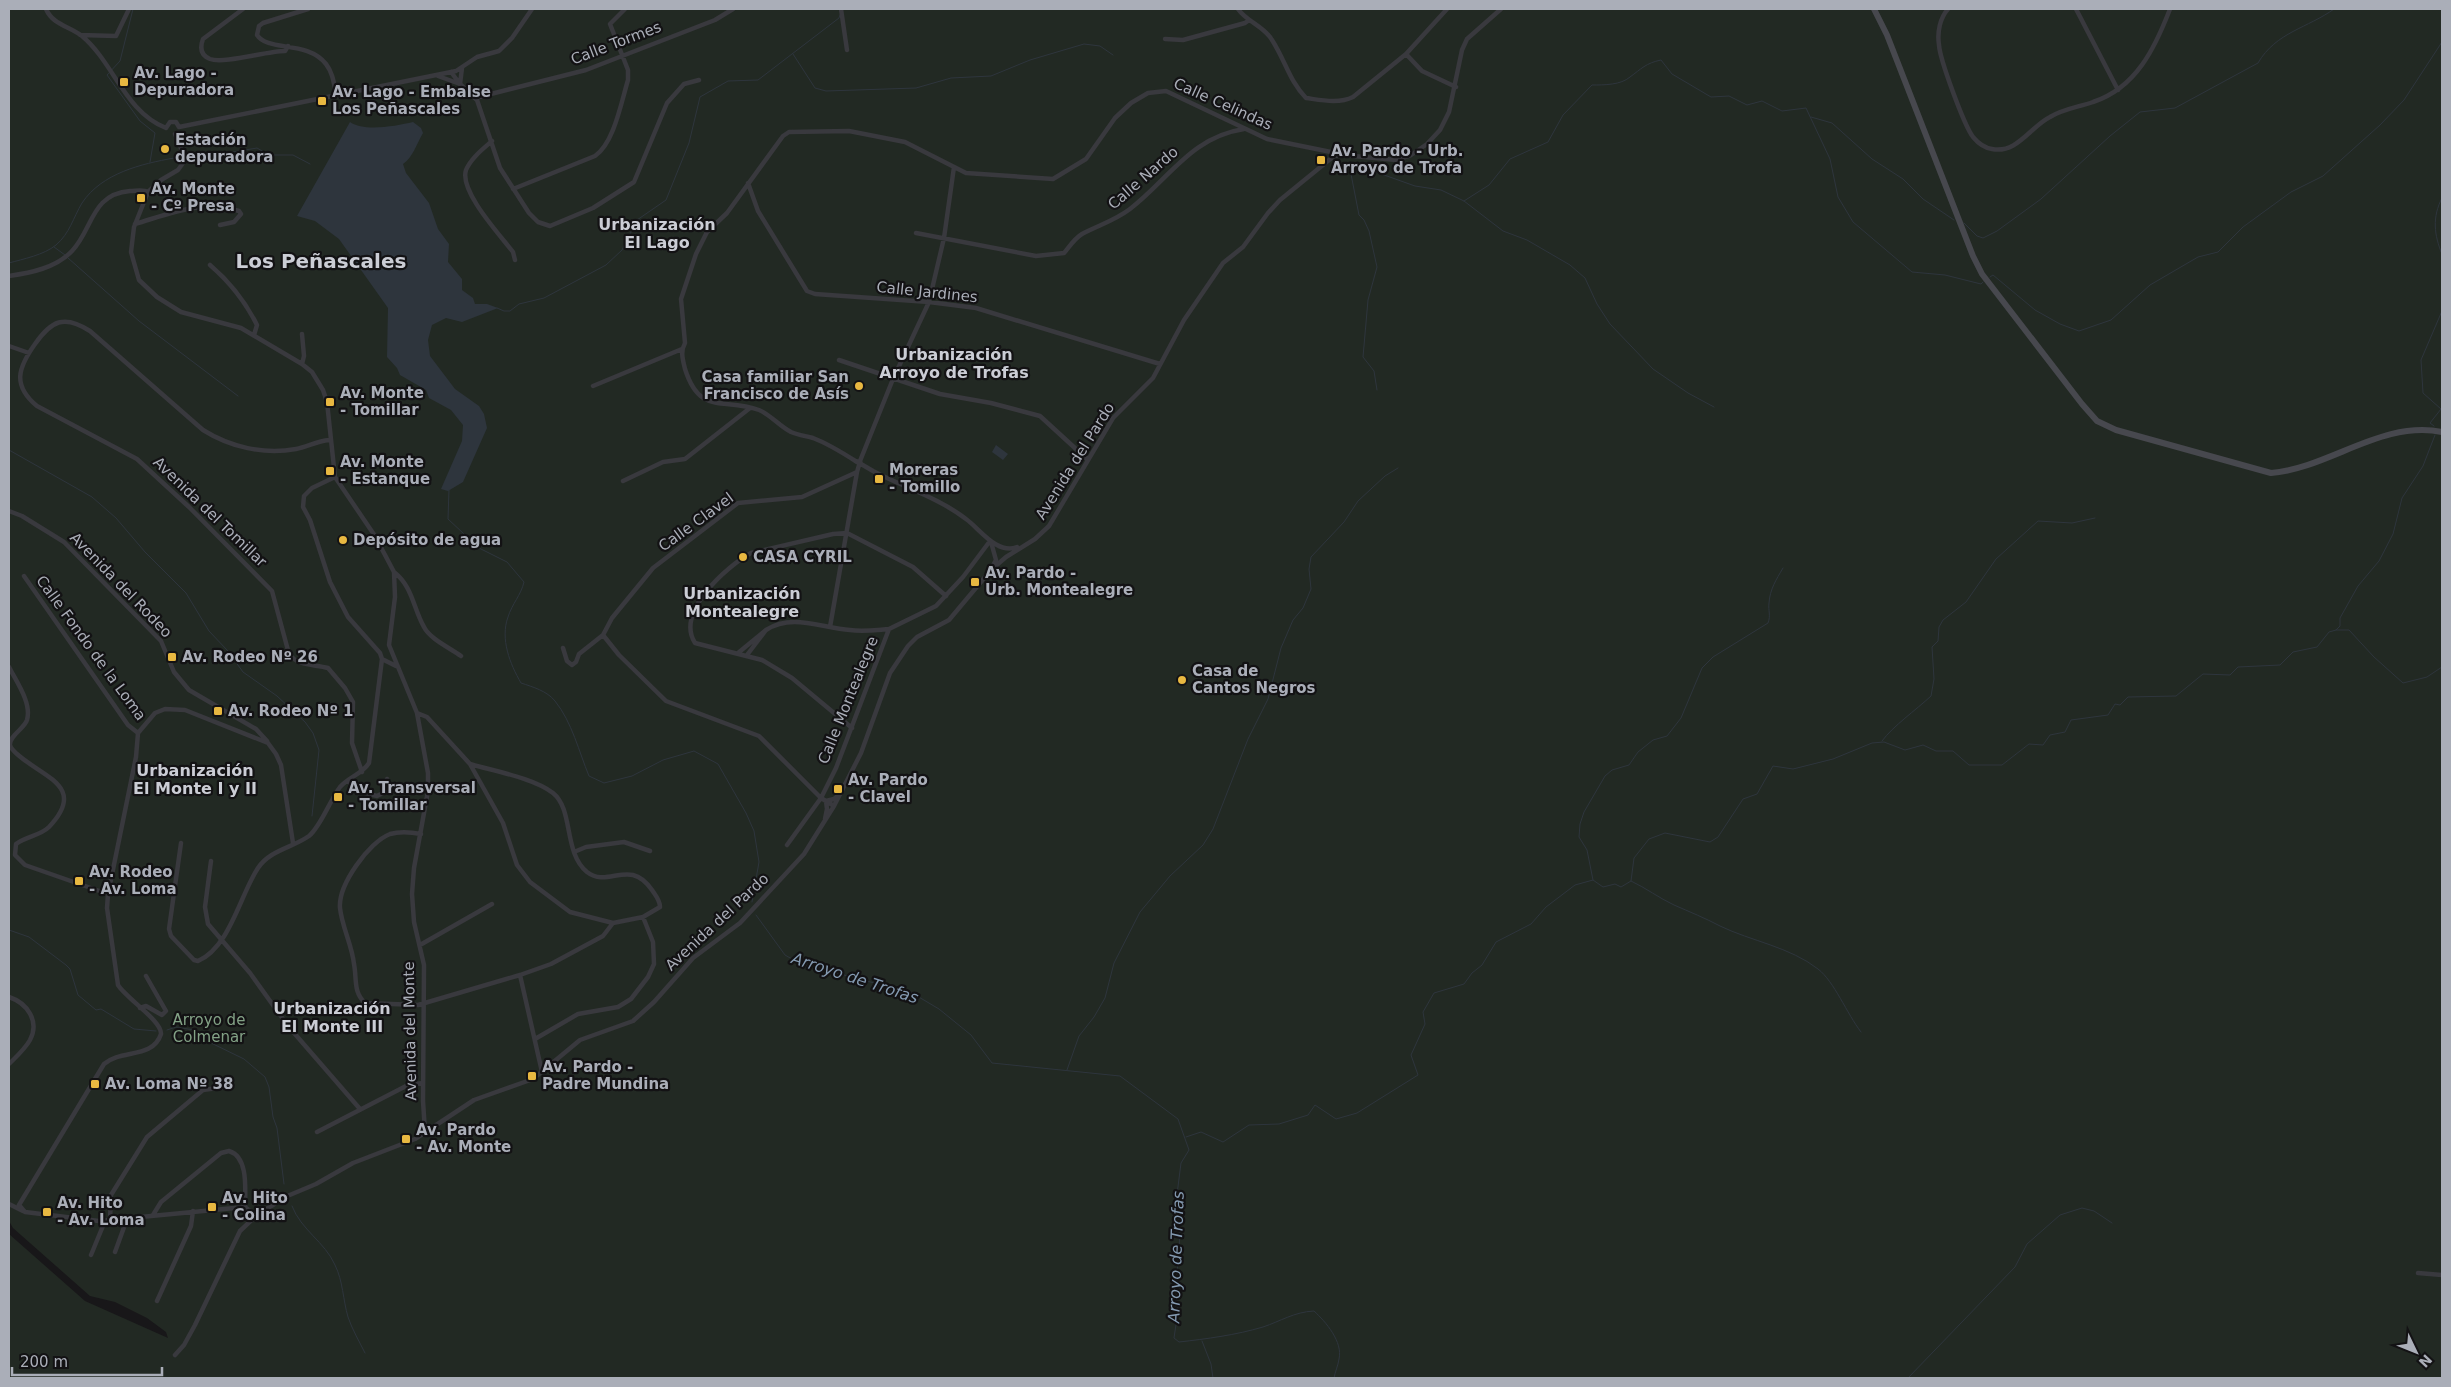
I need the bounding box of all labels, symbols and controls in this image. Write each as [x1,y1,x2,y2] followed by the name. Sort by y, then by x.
[568,17,664,68] street label: Calle Tormes
[134,64,234,99] place label: Av. Lago - Depuradora
[1171,74,1275,134] street label: Calle Celindas
[118,76,130,88] marker: Av. Lago - Depuradora
[332,83,491,118] place label: Av. Lago - Embalse Los Peñascales
[316,95,328,107] marker: Av. Lago - Embalse Los Peñascales
[175,131,273,166] place label: Estación depuradora
[1331,142,1463,177] place label: Av. Pardo - Urb. Arroyo de Trofa
[159,143,171,155] marker: Estación depuradora
[1104,143,1182,213] street label: Calle Nardo
[1315,154,1327,166] marker: Av. Pardo - Urb. Arroyo de Trofa
[151,180,235,215] place label: Av. Monte - Cº Presa
[135,192,147,204] marker: Av. Monte - Cº Presa
[598,215,716,252] district label: Urbanización El Lago
[236,249,406,273] district label: Los Peñascales
[875,278,979,306] street label: Calle Jardines
[879,345,1029,382] district label: Urbanización Arroyo de Trofas
[702,368,849,403] place label: Casa familiar San Francisco de Asís
[853,380,865,392] marker: Casa familiar San Francisco de Asís
[340,384,424,419] place label: Av. Monte - Tomillar
[324,396,336,408] marker: Av. Monte - Tomillar
[1032,399,1118,523] street label: Avenida del Pardo
[150,453,271,571] street label: Avenida del Tomillar
[340,453,430,488] place label: Av. Monte - Estanque
[889,461,960,496] place label: Moreras - Tomillo
[324,465,336,477] marker: Av. Monte - Estanque
[873,473,885,485] marker: Moreras - Tomillo
[655,489,737,555] street label: Calle Clavel
[66,529,176,641] street label: Avenida del Rodeo
[353,531,501,549] place label: Depósito de agua
[337,534,349,546] marker: Depósito de agua
[753,548,852,566] place label: CASA CYRIL
[737,551,749,563] marker: CASA CYRIL
[985,564,1133,599] place label: Av. Pardo - Urb. Montealegre
[32,572,150,724] street label: Calle Fondo de la Loma
[969,576,981,588] marker: Av. Pardo - Urb. Montealegre
[683,584,801,621] district label: Urbanización Montealegre
[814,634,882,766] street label: Calle Montealegre
[182,648,318,666] place label: Av. Rodeo Nº 26
[166,651,178,663] marker: Av. Rodeo Nº 26
[1192,662,1316,697] place label: Casa de Cantos Negros
[1176,674,1188,686] marker: Casa de Cantos Negros
[228,702,354,720] place label: Av. Rodeo Nº 1
[212,705,224,717] marker: Av. Rodeo Nº 1
[133,761,257,798] district label: Urbanización El Monte I y II
[848,771,928,806] place label: Av. Pardo - Clavel
[348,779,476,814] place label: Av. Transversal - Tomillar
[832,783,844,795] marker: Av. Pardo - Clavel
[332,791,344,803] marker: Av. Transversal - Tomillar
[89,863,177,898] place label: Av. Rodeo - Av. Loma
[662,870,772,974] street label: Avenida del Pardo
[73,875,85,887] marker: Av. Rodeo - Av. Loma
[788,948,921,1007] water label: Arroyo de Trofas
[400,961,420,1101] street label: Avenida del Monte
[273,999,391,1036] district label: Urbanización El Monte III
[173,1011,246,1046] park label: Arroyo de Colmenar
[542,1058,669,1093] place label: Av. Pardo - Padre Mundina
[526,1070,538,1082] marker: Av. Pardo - Padre Mundina
[105,1075,234,1093] place label: Av. Loma Nº 38
[89,1078,101,1090] marker: Av. Loma Nº 38
[416,1121,511,1156] place label: Av. Pardo - Av. Monte
[400,1133,412,1145] marker: Av. Pardo - Av. Monte
[222,1189,288,1224] place label: Av. Hito - Colina
[1164,1191,1188,1324] water label: Arroyo de Trofas
[57,1194,145,1229] place label: Av. Hito - Av. Loma
[206,1201,218,1213] marker: Av. Hito - Colina
[41,1206,53,1218] marker: Av. Hito - Av. Loma
[2391,1327,2441,1377] north arrow
[12,1344,162,1376] scale bar
[2416,1351,2435,1371] text: N
[20,1353,68,1371] text: 200 m

